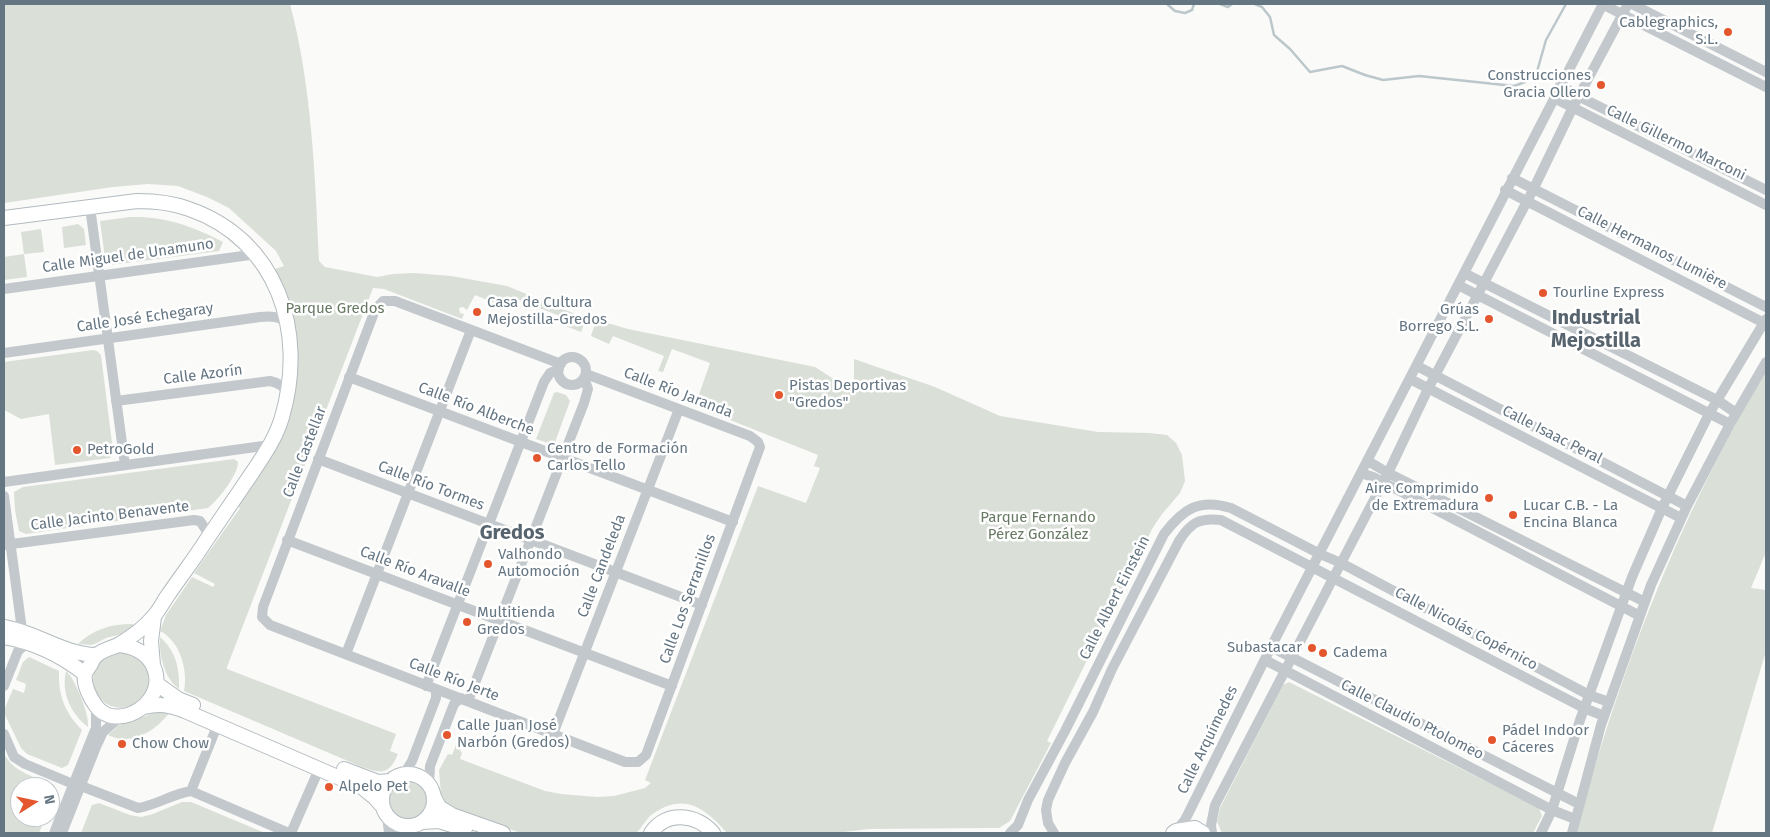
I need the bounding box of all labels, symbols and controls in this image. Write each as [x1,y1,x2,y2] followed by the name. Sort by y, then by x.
[1619,14,1718,49] place label: Cablegraphics, S.L.
[1722,26,1734,38] marker: Cablegraphics, S.L.
[1487,67,1591,102] place label: Construcciones Gracia Ollero
[1595,79,1607,91] marker: Construcciones Gracia Ollero
[1603,101,1749,185] street label: Calle Gillermo Marconi
[1574,202,1730,294] street label: Calle Hermanos Lumière
[41,235,215,277] street label: Calle Miguel de Unamuno
[1553,284,1664,302] place label: Tourline Express
[1537,287,1549,299] marker: Tourline Express
[487,294,607,329] place label: Casa de Cultura Mejostilla-Gredos
[76,300,214,336] street label: Calle José Echegaray
[286,300,384,318] park label: Parque Gredos
[1399,301,1479,336] place label: Grúas Borrego S.L.
[471,306,483,318] marker: Casa de Cultura Mejostilla-Gredos
[1551,306,1641,353] district label: Industrial Mejostilla
[1483,313,1495,325] marker: Grúas Borrego S.L.
[162,361,244,389] street label: Calle Azorín
[621,364,735,422] street label: Calle Río Jaranda
[789,377,906,412] place label: Pistas Deportivas "Gredos"
[415,379,537,439] street label: Calle Río Alberche
[773,389,785,401] marker: Pistas Deportivas "Gredos"
[1499,402,1605,468] street label: Calle Isaac Peral
[279,404,331,500] street label: Calle Castellar
[547,440,688,475] place label: Centro de Formación Carlos Tello
[87,441,154,459] place label: PetroGold
[71,444,83,456] marker: PetroGold
[531,452,543,464] marker: Centro de Formación Carlos Tello
[375,457,487,515] street label: Calle Río Tormes
[1365,480,1479,515] place label: Aire Comprimido de Extremadura
[1483,492,1495,504] marker: Aire Comprimido de Extremadura
[30,497,190,535] street label: Calle Jacinto Benavente
[1523,497,1618,532] place label: Lucar C.B. - La Encina Blanca
[980,509,1096,544] park label: Parque Fernando Pérez González
[1507,509,1519,521] marker: Lucar C.B. - La Encina Blanca
[574,512,630,620] street label: Calle Candeleda
[480,521,544,545] district label: Gredos
[656,532,720,666] street label: Calle Los Serranillos
[1076,533,1154,663] street label: Calle Albert Einstein
[357,543,473,601] street label: Calle Río Aravalle
[498,546,580,581] place label: Valhondo Automoción
[482,558,494,570] marker: Valhondo Automoción
[1392,584,1540,674] street label: Calle Nicolás Copérnico
[477,604,555,639] place label: Multitienda Gredos
[461,616,473,628] marker: Multitienda Gredos
[1227,639,1302,657] place label: Subastacar
[1306,642,1318,654] marker: Subastacar
[1333,644,1388,662] place label: Cadema
[1317,647,1329,659] marker: Cadema
[406,655,502,705] street label: Calle Río Jerte
[1338,676,1486,764] street label: Calle Claudio Ptolomeo
[1174,683,1242,797] street label: Calle Arquímedes
[457,717,569,752] place label: Calle Juan José Narbón (Gredos)
[1502,722,1589,757] place label: Pádel Indoor Cáceres
[441,729,453,741] marker: Calle Juan José Narbón (Gredos)
[1486,734,1498,746] marker: Pádel Indoor Cáceres
[132,735,209,753] place label: Chow Chow
[116,738,128,750] marker: Chow Chow
[10,777,60,827] north arrow
[339,778,408,796] place label: Alpelo Pet
[323,781,335,793] marker: Alpelo Pet
[40,793,58,806] text: N

